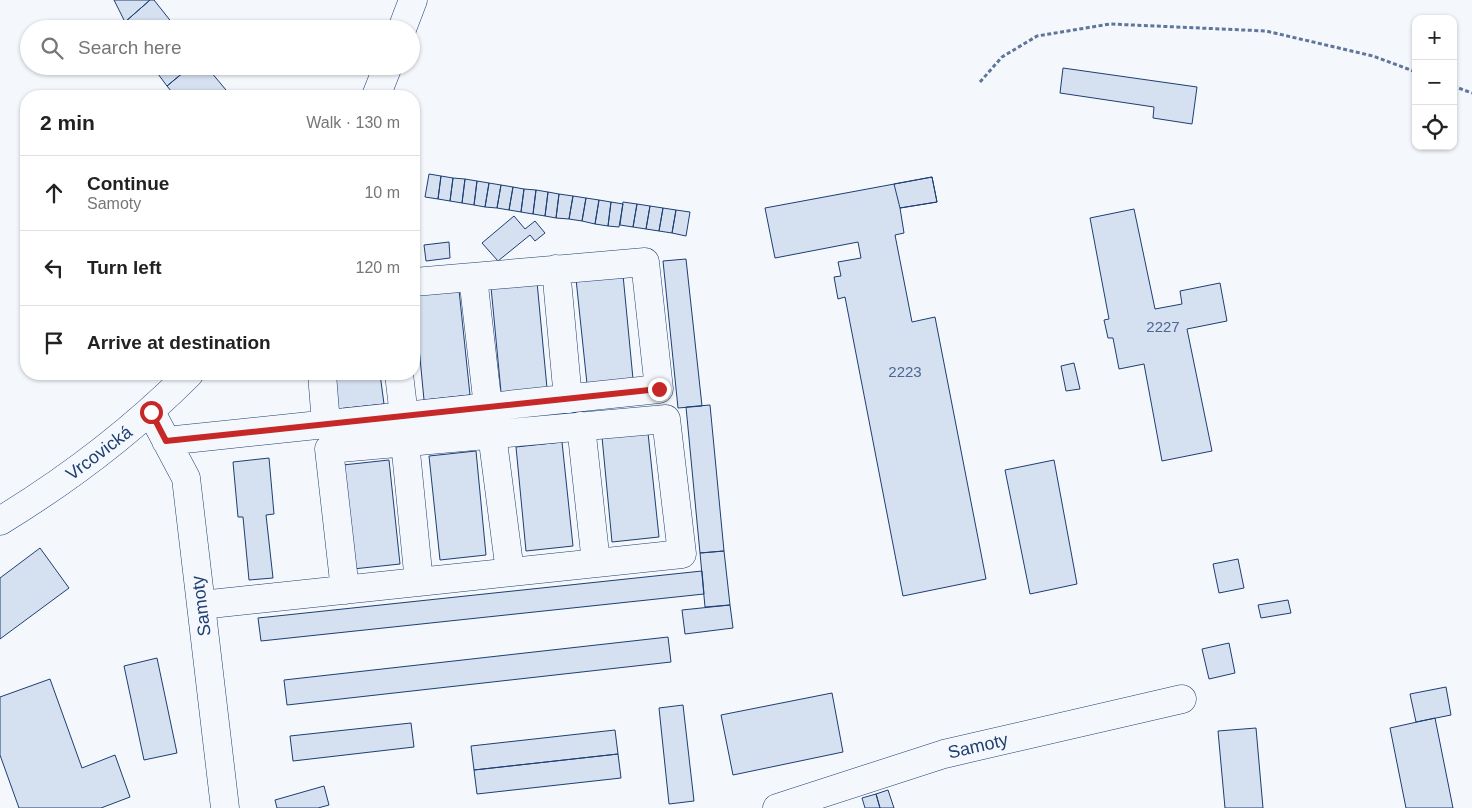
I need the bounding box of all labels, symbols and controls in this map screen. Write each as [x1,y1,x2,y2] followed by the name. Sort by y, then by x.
[1412,15,1457,150] map controls
[1412,15,1457,60] button: +
[20,20,420,75] search box
[38,34,66,62] icon: search
[78,37,182,58] text: Search here
[1412,60,1457,105] button: −
[1412,105,1457,150] button: locate
[40,111,95,134] text: 2 min
[306,114,400,131] text: Walk · 130 m
[87,173,169,194] text: Continue
[40,179,68,207] icon: ahead
[364,184,400,201] text: 10 m
[87,195,141,212] text: Samoty
[40,254,68,282] icon: left
[87,257,162,278] text: Turn left
[356,259,400,276] text: 120 m
[1146,318,1180,335] house number: 2227
[40,329,68,357] icon: arrive
[87,332,271,353] text: Arrive at destination
[888,363,922,380] house number: 2223
[648,378,671,401] route end
[140,401,163,424] route start
[62,421,137,484] street label: Vrcovická
[187,574,215,638] street label: Samoty
[946,729,1010,763] street label: Samoty

